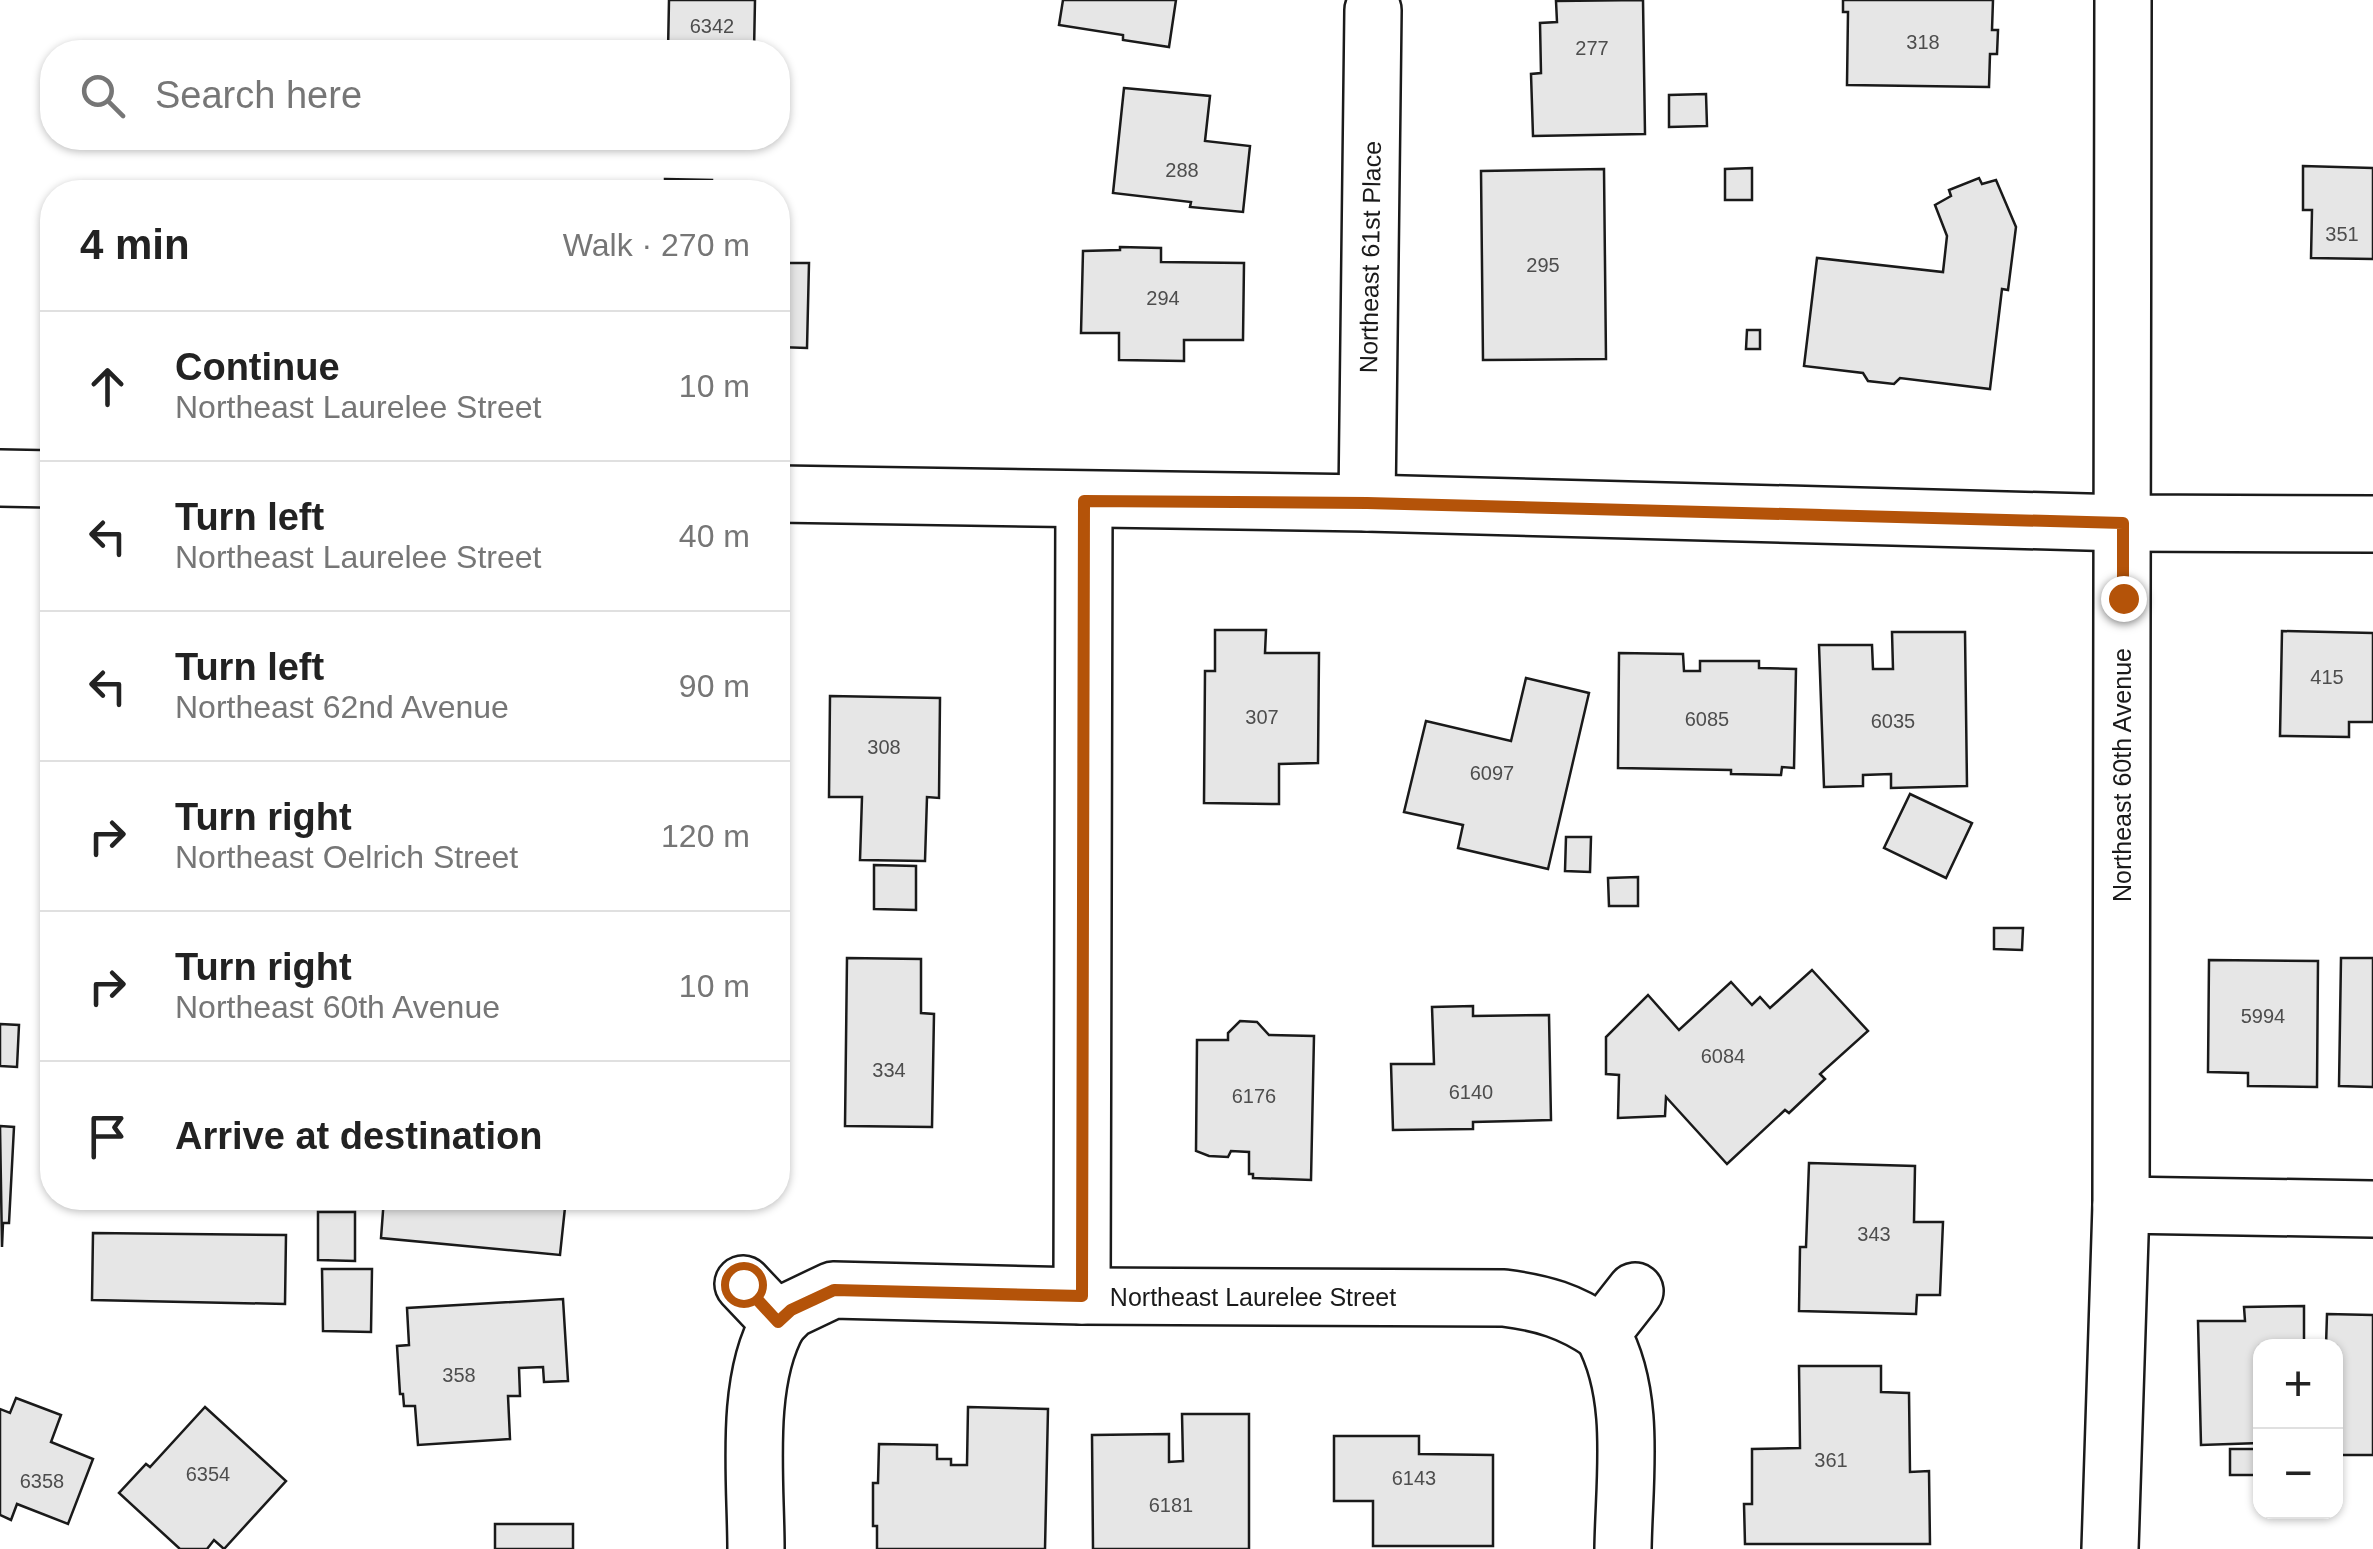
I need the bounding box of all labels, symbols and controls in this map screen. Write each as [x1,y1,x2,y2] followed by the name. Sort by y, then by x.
[690,15,734,37] house number: 6342
[1906,31,1940,53] house number: 318
[1575,37,1609,59] house number: 277
[40,40,790,150] search box
[75,68,130,123] icon: search
[155,74,362,116] text: Search here
[1354,141,1386,373] street label: Northeast 61st Place
[1165,159,1199,181] house number: 288
[80,221,190,268] text: 4 min
[2325,223,2359,245] house number: 351
[563,227,750,263] text: Walk · 270 m
[1526,254,1560,276] house number: 295
[1146,287,1180,309] house number: 294
[175,346,340,388] text: Continue
[80,359,135,414] icon: ahead
[679,368,750,404] text: 10 m
[175,389,541,425] text: Northeast Laurelee Street
[175,496,324,538] text: Turn left
[80,509,135,564] icon: left
[679,518,750,554] text: 40 m
[175,539,541,575] text: Northeast Laurelee Street
[2101,576,2147,622] route end
[175,646,324,688] text: Turn left
[2108,648,2136,902] street label: Northeast 60th Avenue
[80,659,135,714] icon: left
[2310,666,2344,688] house number: 415
[679,668,750,704] text: 90 m
[175,689,509,725] text: Northeast 62nd Avenue
[1245,706,1279,728] house number: 307
[1685,708,1729,730] house number: 6085
[1871,710,1915,732] house number: 6035
[867,736,901,758] house number: 308
[1470,762,1514,784] house number: 6097
[175,796,352,838] text: Turn right
[80,809,135,864] icon: right
[661,818,750,854] text: 120 m
[175,839,518,875] text: Northeast Oelrich Street
[175,946,352,988] text: Turn right
[80,959,135,1014] icon: right
[679,968,750,1004] text: 10 m
[175,989,500,1025] text: Northeast 60th Avenue
[2241,1005,2285,1027] house number: 5994
[1701,1045,1745,1067] house number: 6084
[872,1059,906,1081] house number: 334
[1449,1081,1493,1103] house number: 6140
[1232,1085,1276,1107] house number: 6176
[80,1109,135,1164] icon: arrive
[175,1115,542,1157] text: Arrive at destination
[1857,1223,1891,1245] house number: 343
[721,1262,767,1308] route start
[1110,1283,1396,1311] street label: Northeast Laurelee Street
[2253,1339,2343,1519] map controls
[2253,1339,2343,1429] button: +
[442,1364,476,1386] house number: 358
[2253,1429,2343,1519] button: −
[1814,1449,1848,1471] house number: 361
[186,1463,230,1485] house number: 6354
[1392,1467,1436,1489] house number: 6143
[20,1470,64,1492] house number: 6358
[1149,1494,1193,1516] house number: 6181

